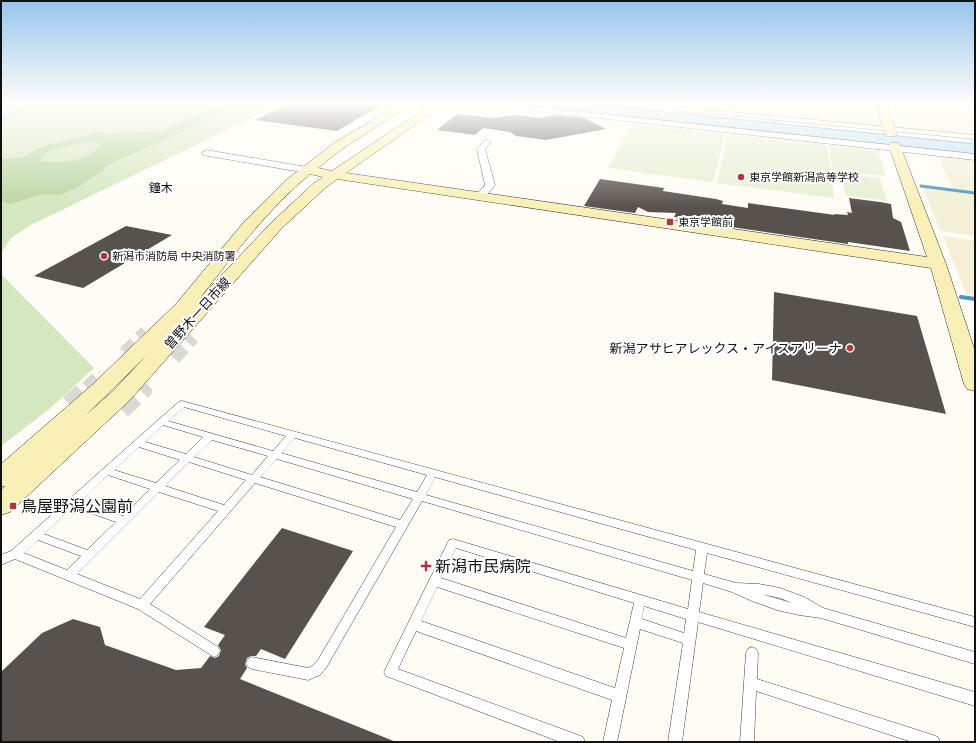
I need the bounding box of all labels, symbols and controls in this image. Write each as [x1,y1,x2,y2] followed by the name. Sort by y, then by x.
[749,170,859,184] place label: 東京学館新潟高等学校
[736,172,746,182] marker: 東京学館新潟高等学校
[149,180,173,195] district label: 鐘木
[678,215,733,229] place label: 東京学館前
[665,217,675,227] marker: 東京学館前
[112,249,236,263] place label: 新潟市消防局 中央消防署
[99,251,109,261] marker: 新潟市消防局 中央消防署
[161,274,234,353] street label: 曽野木一日市線
[609,340,842,357] place label: 新潟アサヒアレックス・アイスアリーナ
[845,343,855,353] marker: 新潟アサヒアレックス・アイスアリーナ
[21,496,133,516] place label: 鳥屋野潟公園前
[8,501,18,511] marker: 鳥屋野潟公園前
[435,556,531,576] place label: 新潟市民病院
[420,560,432,572] marker: 新潟市民病院

